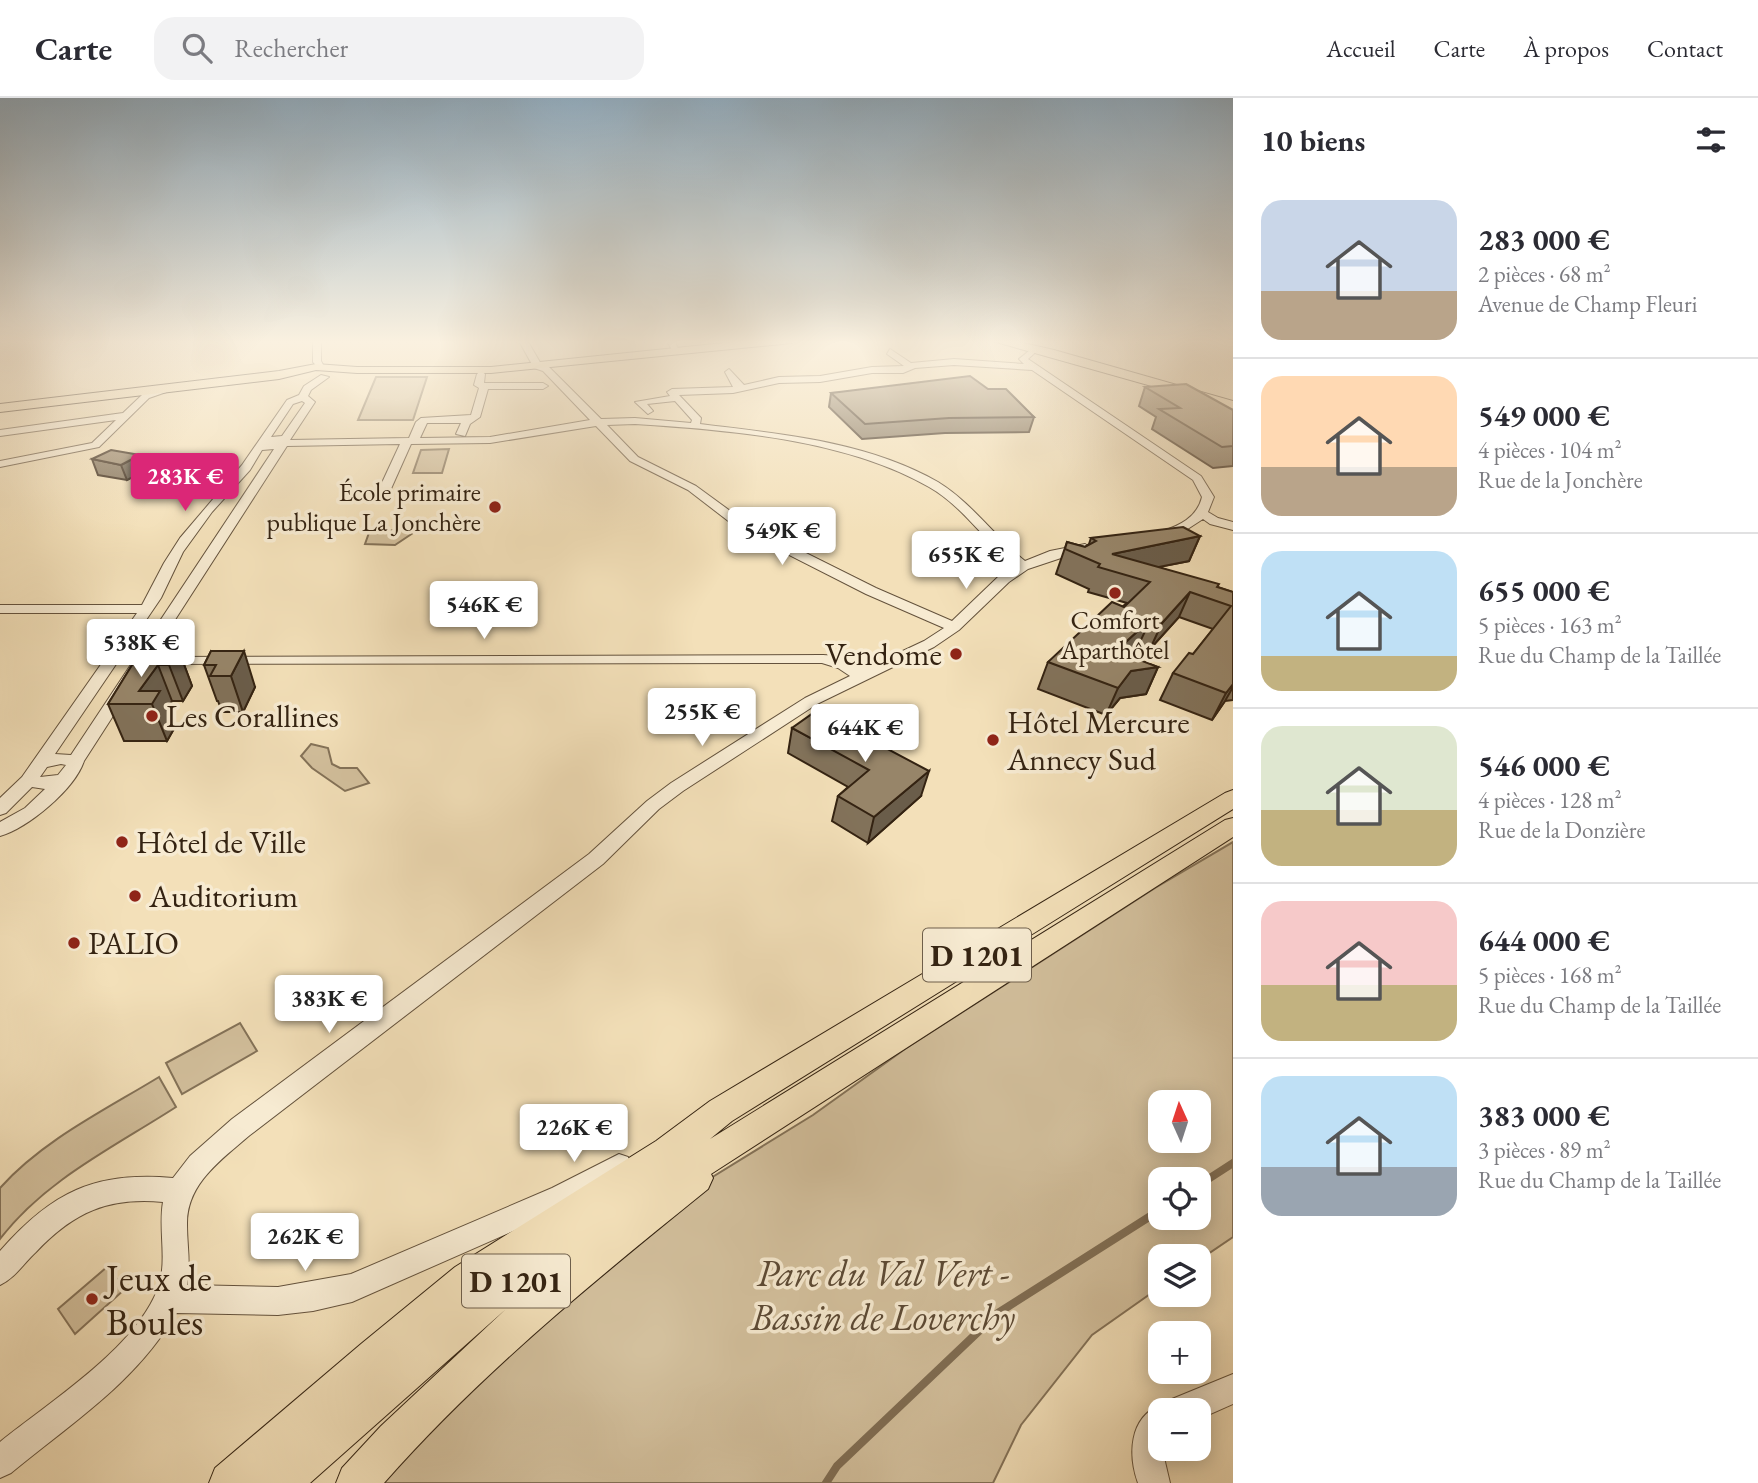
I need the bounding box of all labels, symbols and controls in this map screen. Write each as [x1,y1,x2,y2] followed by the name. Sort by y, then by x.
[154,17,644,80] search box
[35,27,112,70] text: Carte
[178,29,216,67] icon: search
[234,31,348,65] text: Rechercher
[1326,33,1396,64] text: Accueil
[1434,33,1485,64] text: Carte
[1523,33,1609,64] text: À propos
[1647,33,1723,64] text: Contact
[1261,121,1365,160] text: 10 biens
[1692,121,1730,159] icon: filters
[1478,220,1610,259] text: 283 000 €
[1317,228,1401,312] icon: home
[1478,259,1611,289] text: 2 pièces · 68 m²
[1478,289,1697,319] text: Avenue de Champ Fleuri
[1478,396,1610,435] text: 549 000 €
[1317,404,1401,488] icon: home
[1478,435,1622,465] text: 4 pièces · 104 m²
[128,454,242,513] pin: 283K €
[147,461,223,491] text: 283K €
[1478,465,1643,495] text: Rue de la Jonchère
[266,475,481,539] place label: École primaire publique La Jonchère
[487,499,503,515] marker: École primaire publique La Jonchère
[725,508,839,567] pin: 549K €
[744,515,820,545] text: 549K €
[909,532,1023,591] pin: 655K €
[928,539,1004,569] text: 655K €
[1478,571,1610,610] text: 655 000 €
[1317,579,1401,663] icon: home
[427,582,541,641] pin: 546K €
[1107,585,1123,601] marker: Comfort Aparthôtel
[446,589,522,619] text: 546K €
[1060,603,1170,667] place label: Comfort Aparthôtel
[1478,610,1622,640] text: 5 pièces · 163 m²
[84,620,198,679] pin: 538K €
[103,627,179,657] text: 538K €
[825,633,942,675] place label: Vendome
[1478,640,1721,670] text: Rue du Champ de la Taillée
[948,646,964,662] marker: Vendome
[645,688,759,748] pin: 255K €
[166,695,339,737] place label: Les Corallines
[664,696,740,726] text: 255K €
[1006,701,1190,780] place label: Hôtel Mercure Annecy Sud
[808,704,922,764] pin: 644K €
[144,708,160,724] marker: Les Corallines
[827,712,903,742] text: 644K €
[985,732,1001,748] marker: Hôtel Mercure Annecy Sud
[1478,746,1610,785] text: 546 000 €
[1317,754,1401,838] icon: home
[1478,785,1622,815] text: 4 pièces · 128 m²
[1478,815,1645,845] text: Rue de la Donzière
[136,821,306,863] place label: Hôtel de Ville
[114,834,130,850] marker: Hôtel de Ville
[148,875,298,917] place label: Auditorium
[127,888,143,904] marker: Auditorium
[1478,921,1610,960] text: 644 000 €
[88,922,179,964] place label: PALIO
[923,928,1031,982] road number: D 1201
[1317,929,1401,1013] icon: home
[66,935,82,951] marker: PALIO
[1478,960,1622,990] text: 5 pièces · 168 m²
[272,976,386,1035] pin: 383K €
[291,983,367,1013] text: 383K €
[1478,990,1721,1020] text: Rue du Champ de la Taillée
[1148,1090,1211,1153] north arrow
[1148,1090,1211,1461] map controls
[1478,1096,1610,1135] text: 383 000 €
[517,1104,631,1164] pin: 226K €
[1317,1104,1401,1188] icon: home
[536,1112,612,1142] text: 226K €
[1478,1135,1611,1165] text: 3 pièces · 89 m²
[1478,1165,1721,1195] text: Rue du Champ de la Taillée
[1148,1167,1211,1230] button: locate
[248,1214,362,1273] pin: 262K €
[267,1221,343,1251] text: 262K €
[1148,1244,1211,1307] button: layers
[750,1248,1016,1341] park label: Parc du Val Vert - Bassin de Loverchy
[103,1253,212,1346] place label: Jeux de Boules
[462,1254,570,1308] road number: D 1201
[84,1291,100,1307] marker: Jeux de Boules
[1148,1321,1211,1384] button: +
[1148,1398,1211,1461] button: −

